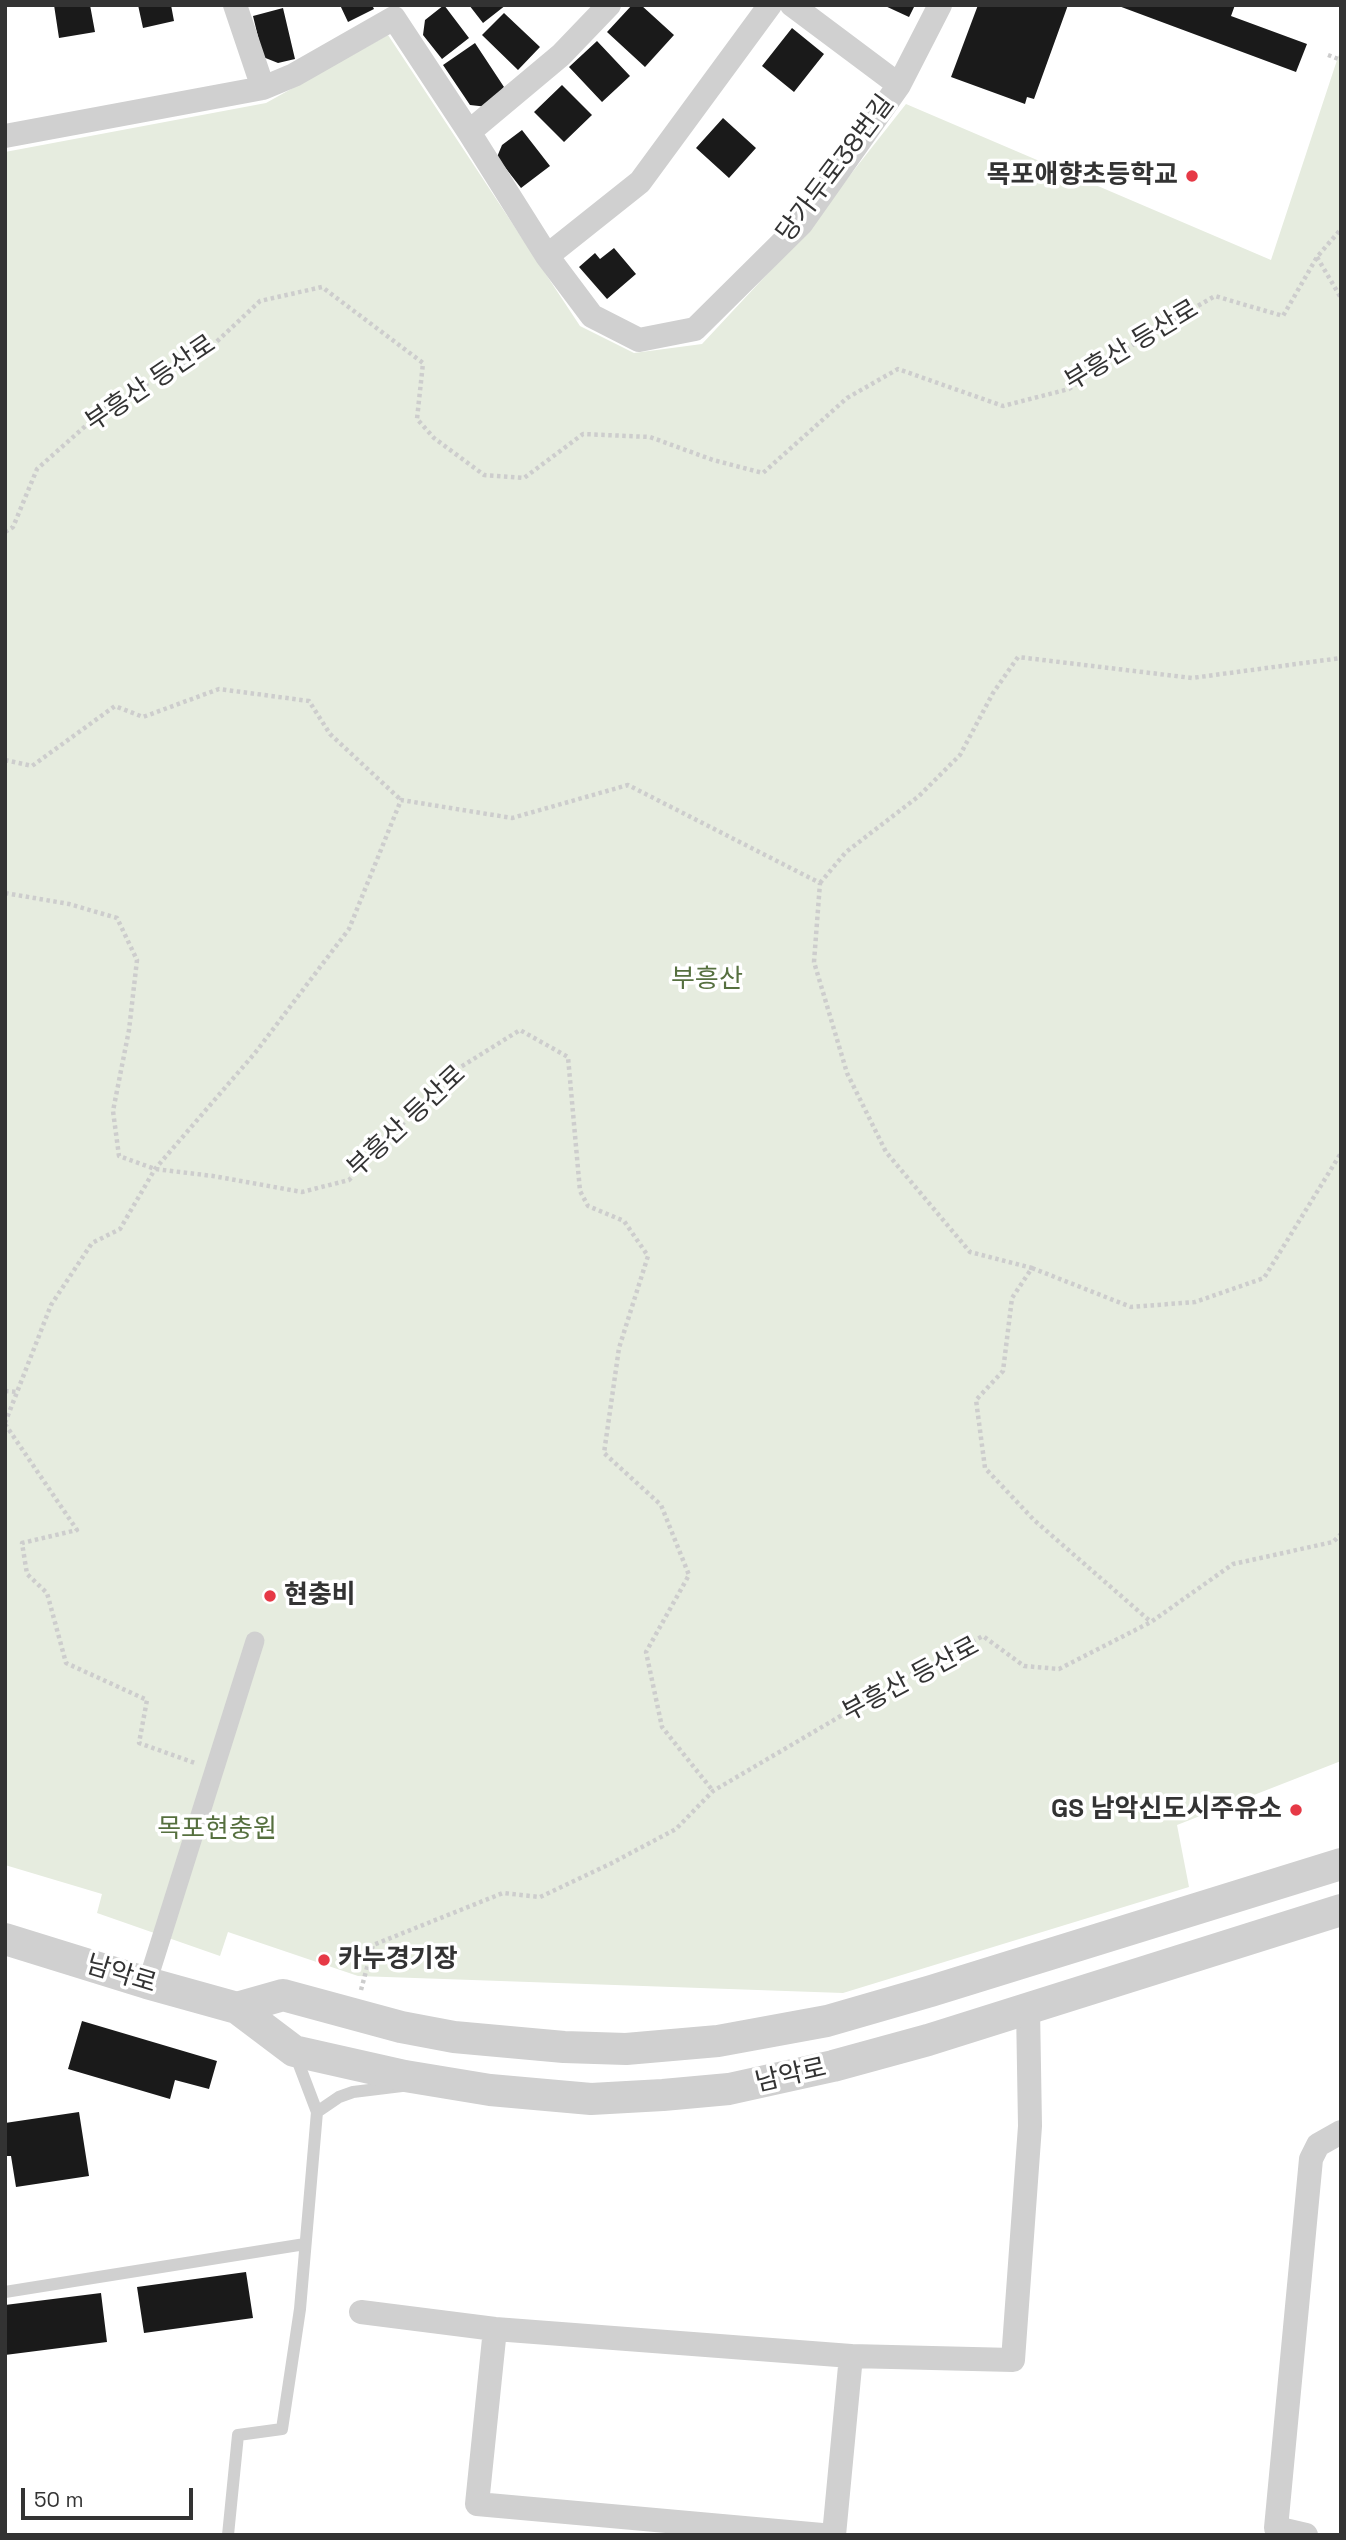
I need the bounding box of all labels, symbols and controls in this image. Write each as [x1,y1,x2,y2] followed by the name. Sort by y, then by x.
[771,90,901,248] street label: 당가두로38번길
[987,160,1178,192] place label: 목포애향초등학교
[1184,168,1200,184] marker: 목포애향초등학교
[1060,294,1204,398] street label: 부흥산 등산로
[80,329,222,439] street label: 부흥산 등산로
[671,964,743,996] park label: 부흥산
[341,1059,473,1185] street label: 부흥산 등산로
[284,1580,356,1612] place label: 현충비
[262,1588,278,1604] marker: 현충비
[837,1631,985,1729] street label: 부흥산 등산로
[1051,1794,1282,1826] place label: GS 남악신도시주유소
[1288,1802,1304,1818] marker: GS 남악신도시주유소
[157,1814,277,1846] park label: 목포현충원
[338,1944,458,1976] place label: 카누경기장
[82,1950,160,2000] street label: 남악로
[316,1952,332,1968] marker: 카누경기장
[753,2053,829,2099] street label: 남악로
[24,2474,196,2518] scale bar
[34,2486,84,2513] text: 50 m

